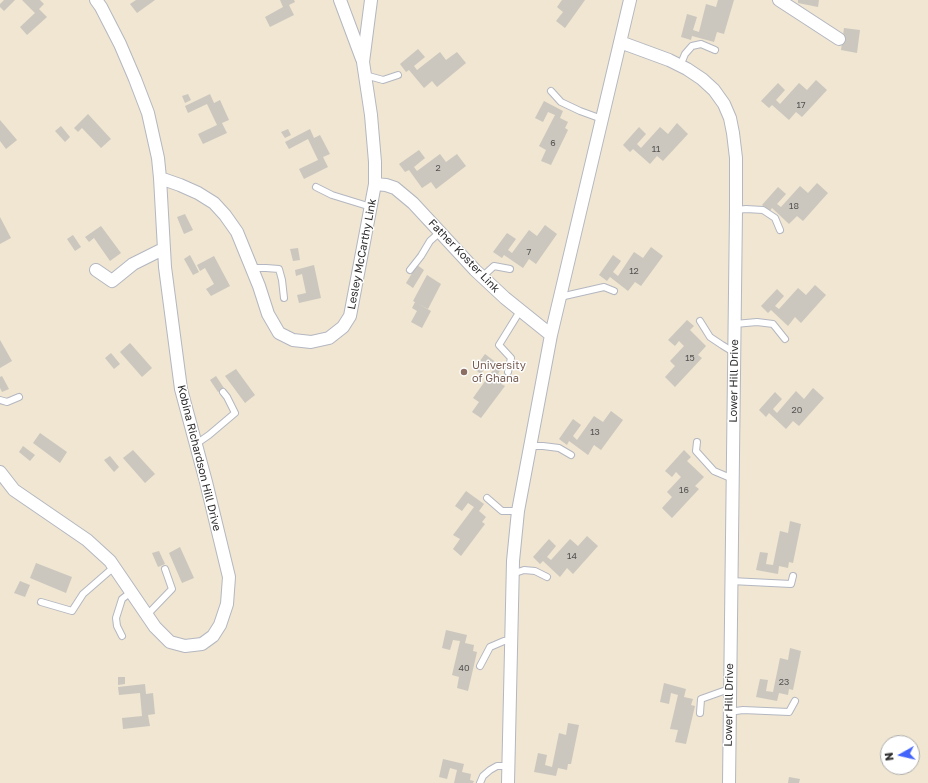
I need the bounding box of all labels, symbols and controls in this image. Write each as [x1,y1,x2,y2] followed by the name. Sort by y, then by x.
[796,100,806,110] house number: 17
[550,138,556,148] house number: 6
[652,144,660,154] house number: 11
[435,163,441,173] house number: 2
[345,197,379,311] street label: Lesley McCarthy Link
[789,201,799,211] house number: 18
[426,217,502,295] street label: Father Koster Link
[527,247,531,257] house number: 7
[629,266,639,276] house number: 12
[727,339,741,423] street label: Lower Hill Drive
[685,353,695,363] house number: 15
[472,359,526,385] place label: University of Ghana
[459,367,469,377] marker: University of Ghana
[174,384,224,532] street label: Kobina Richardson Hill Drive
[792,405,802,415] house number: 20
[590,427,600,437] house number: 13
[679,485,689,495] house number: 16
[567,551,577,561] house number: 14
[458,663,470,673] house number: 40
[722,663,736,747] street label: Lower Hill Drive
[779,677,789,687] house number: 23
[880,735,920,775] north arrow
[882,752,896,762] text: N

